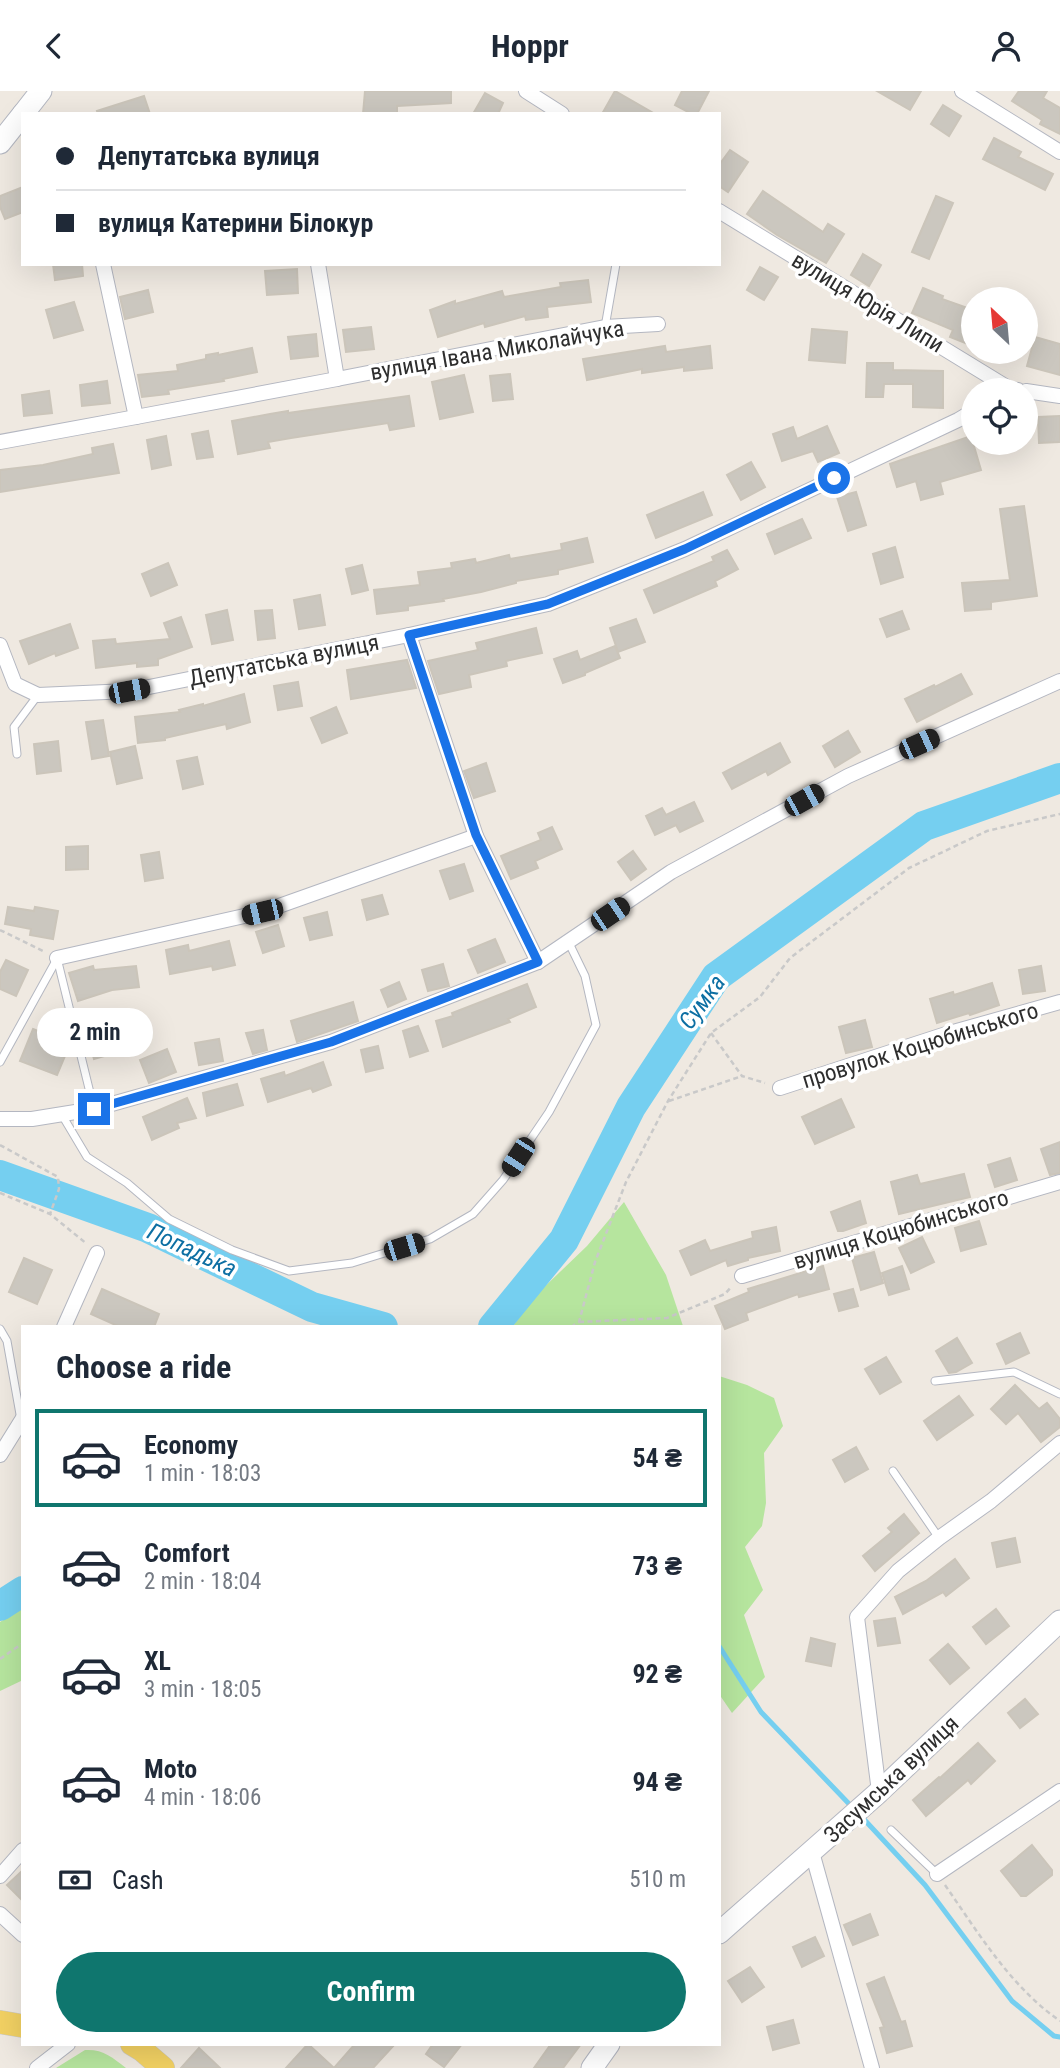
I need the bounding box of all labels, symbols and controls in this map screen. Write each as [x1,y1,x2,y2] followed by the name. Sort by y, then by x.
[35,27,73,65] icon: back
[491,27,569,65] text: Hoppr
[987,27,1025,65] icon: person
[98,141,320,171] text: Депутатська вулиця
[98,208,373,238] text: вулиця Катерини Білокур
[787,246,949,358] street label: вулиця Юрія Липи
[961,287,1038,364] north arrow
[961,287,1038,455] map controls
[368,315,626,386] street label: вулиця Івана Миколайчука
[961,378,1038,455] button: locate
[818,462,850,494] route start
[187,629,381,692] street label: Депутатська вулиця
[107,677,152,705] car
[896,726,943,762] car
[781,781,828,819] car
[587,894,634,934] car
[240,897,285,927] car
[673,969,731,1035] water label: Сумка
[799,997,1041,1094] street label: провулок Коцюбинського
[36,1007,152,1056] callout: 2 min
[69,1019,121,1046] text: 2 min
[78,1093,110,1125] route end
[498,1134,539,1180] car
[790,1184,1012,1275] street label: вулиця Коцюбинського
[143,1217,241,1283] water label: Попадька
[381,1231,428,1263] car
[56,1348,231,1386] text: Choose a ride
[60,1427,123,1490] icon: car
[144,1430,238,1460] text: Economy
[632,1443,682,1473] text: 54 ₴
[144,1460,261,1487] text: 1 min · 18:03
[60,1535,123,1598] icon: car
[144,1538,230,1568] text: Comfort
[632,1551,682,1581] text: 73 ₴
[144,1568,261,1595] text: 2 min · 18:04
[60,1643,123,1706] icon: car
[144,1646,171,1676] text: XL
[632,1659,682,1689] text: 92 ₴
[144,1676,261,1703] text: 3 min · 18:05
[818,1710,964,1849] street label: Засумська вулиця
[60,1751,123,1814] icon: car
[144,1754,197,1784] text: Moto
[632,1767,682,1797] text: 94 ₴
[144,1784,261,1811] text: 4 min · 18:06
[56,1861,94,1899] icon: cash
[112,1865,164,1895] text: Cash
[629,1866,686,1893] text: 510 m
[56,1952,686,2032] button: Confirm

